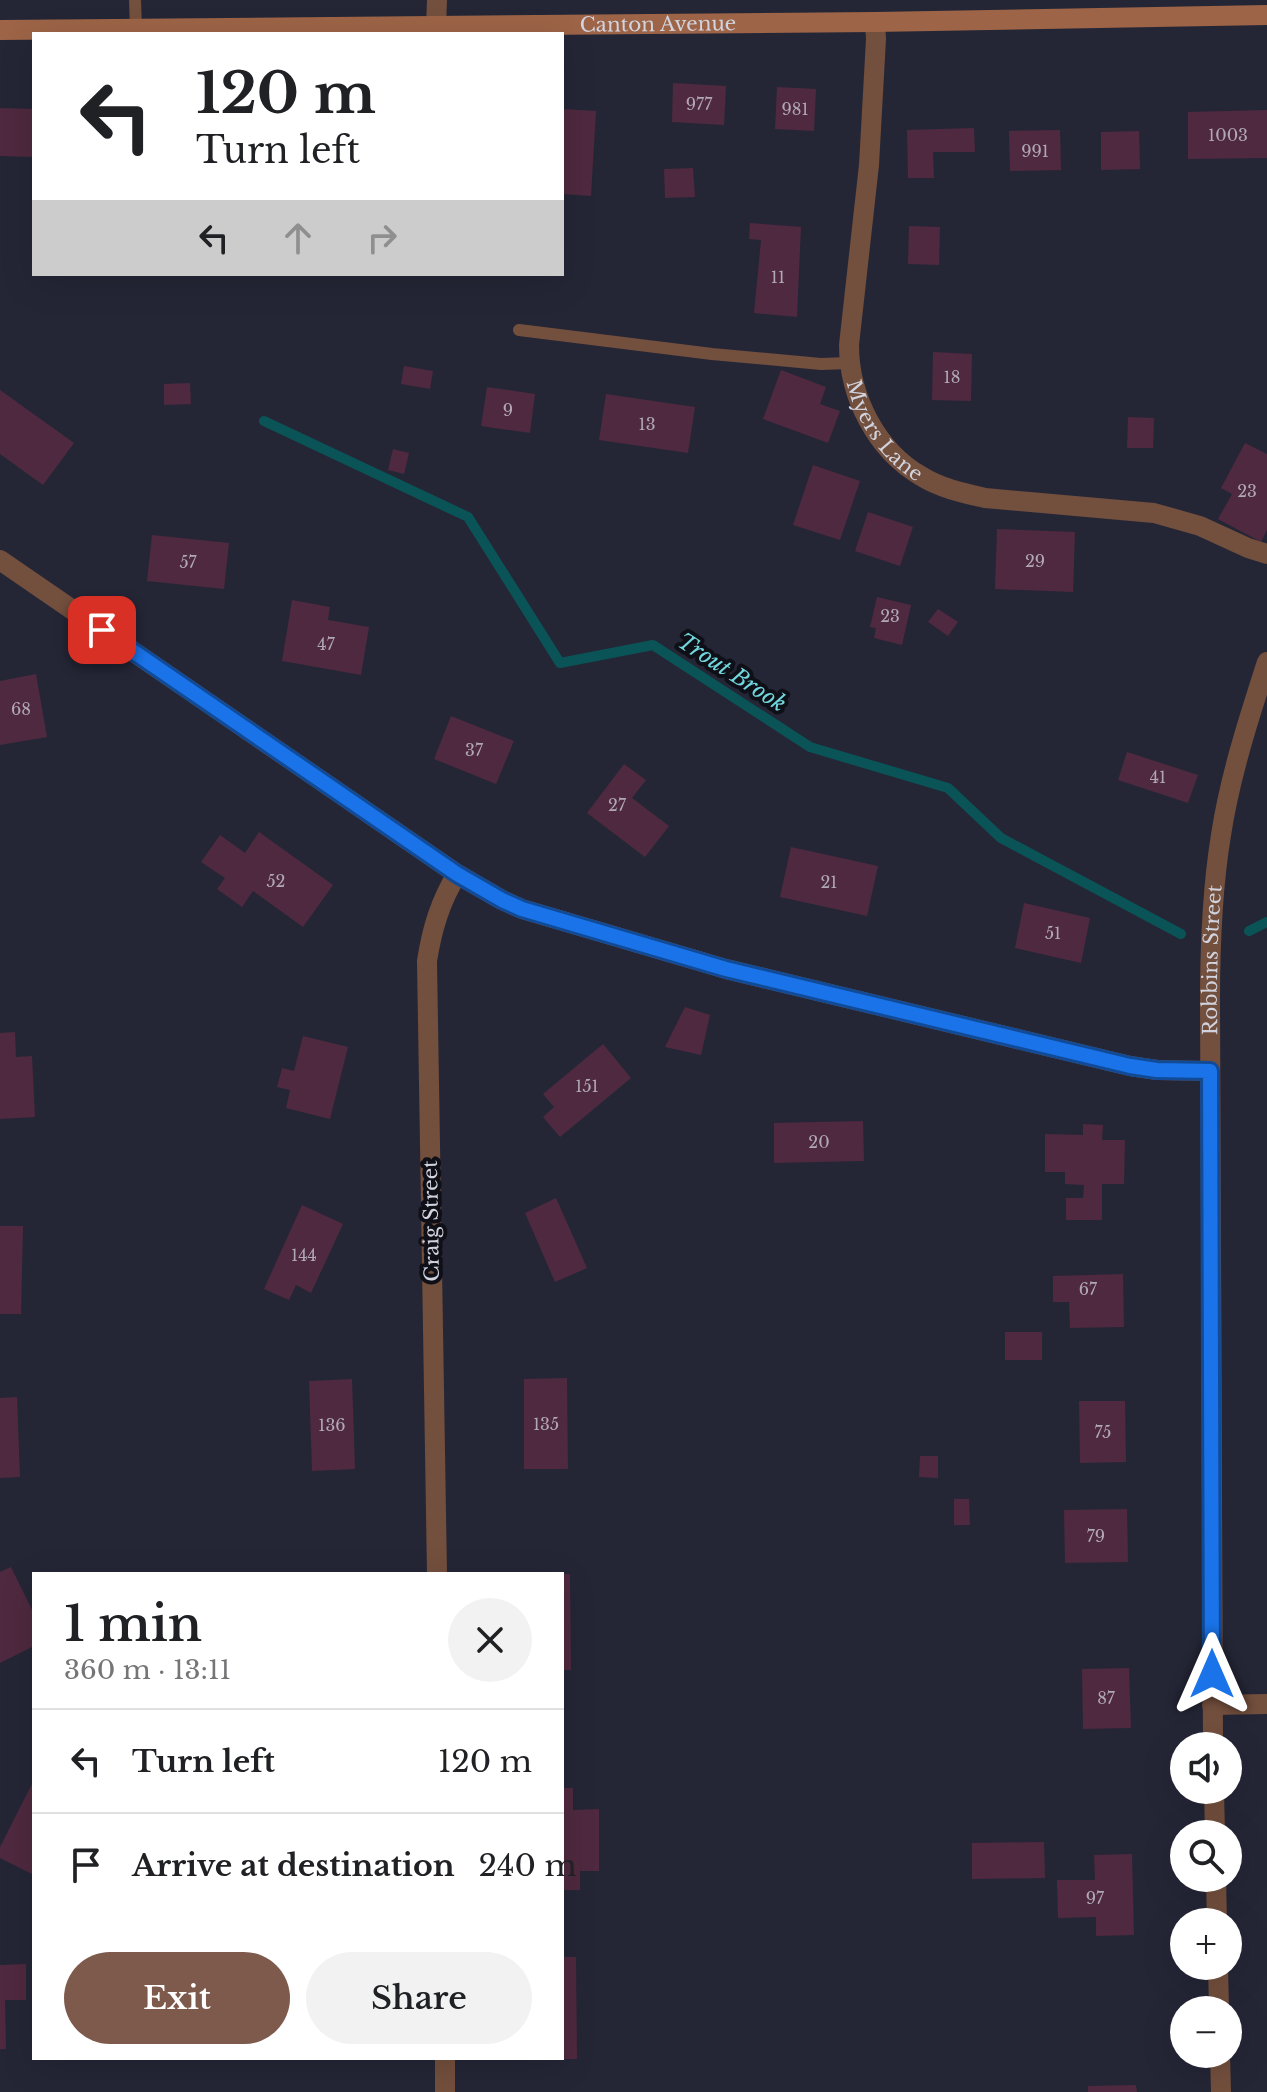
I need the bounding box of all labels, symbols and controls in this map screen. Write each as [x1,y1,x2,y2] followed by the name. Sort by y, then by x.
[580,11,736,37] street label: Canton Avenue
[196,59,376,128] text: 120 m
[64,64,168,168] icon: left
[686,94,713,114] house number: 977
[781,99,809,119] house number: 981
[1208,125,1248,145] house number: 1003
[196,128,360,173] text: Turn left
[1021,141,1049,161] house number: 991
[192,216,236,260] icon: left
[276,216,320,260] icon: ahead
[360,216,404,260] icon: right
[771,267,785,287] house number: 11
[944,367,960,387] house number: 18
[841,377,927,486] street label: Myers Lane
[503,400,513,420] house number: 9
[639,414,656,434] house number: 13
[1237,481,1257,501] house number: 23
[1025,551,1045,571] house number: 29
[179,552,198,572] house number: 57
[68,596,136,664] pin
[880,606,900,626] house number: 23
[80,608,124,652] icon: arrive
[672,627,791,717] water label: Trout Brook
[317,634,336,654] house number: 47
[11,699,31,719] house number: 68
[465,740,484,760] house number: 37
[1150,767,1166,787] house number: 41
[608,795,627,815] house number: 27
[267,871,285,891] house number: 52
[821,872,838,892] house number: 21
[1198,883,1227,1035] street label: Robbins Street
[1045,923,1061,943] house number: 51
[575,1076,599,1096] house number: 151
[808,1132,830,1152] house number: 20
[418,1160,444,1282] street label: Craig Street
[291,1245,317,1265] house number: 144
[1079,1279,1098,1299] house number: 67
[533,1414,559,1434] house number: 135
[318,1415,346,1435] house number: 136
[1095,1422,1111,1442] house number: 75
[1087,1526,1105,1546] house number: 79
[64,1594,202,1654] text: 1 min
[448,1598,532,1682] button: close
[1170,1632,1254,1716] position arrow
[64,1654,231,1686] text: 360 m · 13:11
[1097,1688,1116,1708] house number: 87
[1170,1732,1242,2068] map controls
[1170,1732,1242,1804] button: sound
[64,1739,108,1783] icon: left
[132,1743,275,1780] text: Turn left
[438,1743,532,1780] text: 120 m
[1170,1820,1242,1892] button: search
[64,1843,108,1887] icon: arrive
[132,1847,455,1884] text: Arrive at destination
[479,1847,577,1884] text: 240 m
[1086,1888,1105,1908] house number: 97
[1170,1908,1242,1980] button: +
[64,1952,290,2044] button: Exit
[306,1952,532,2044] button: Share
[1170,1996,1242,2068] button: −

